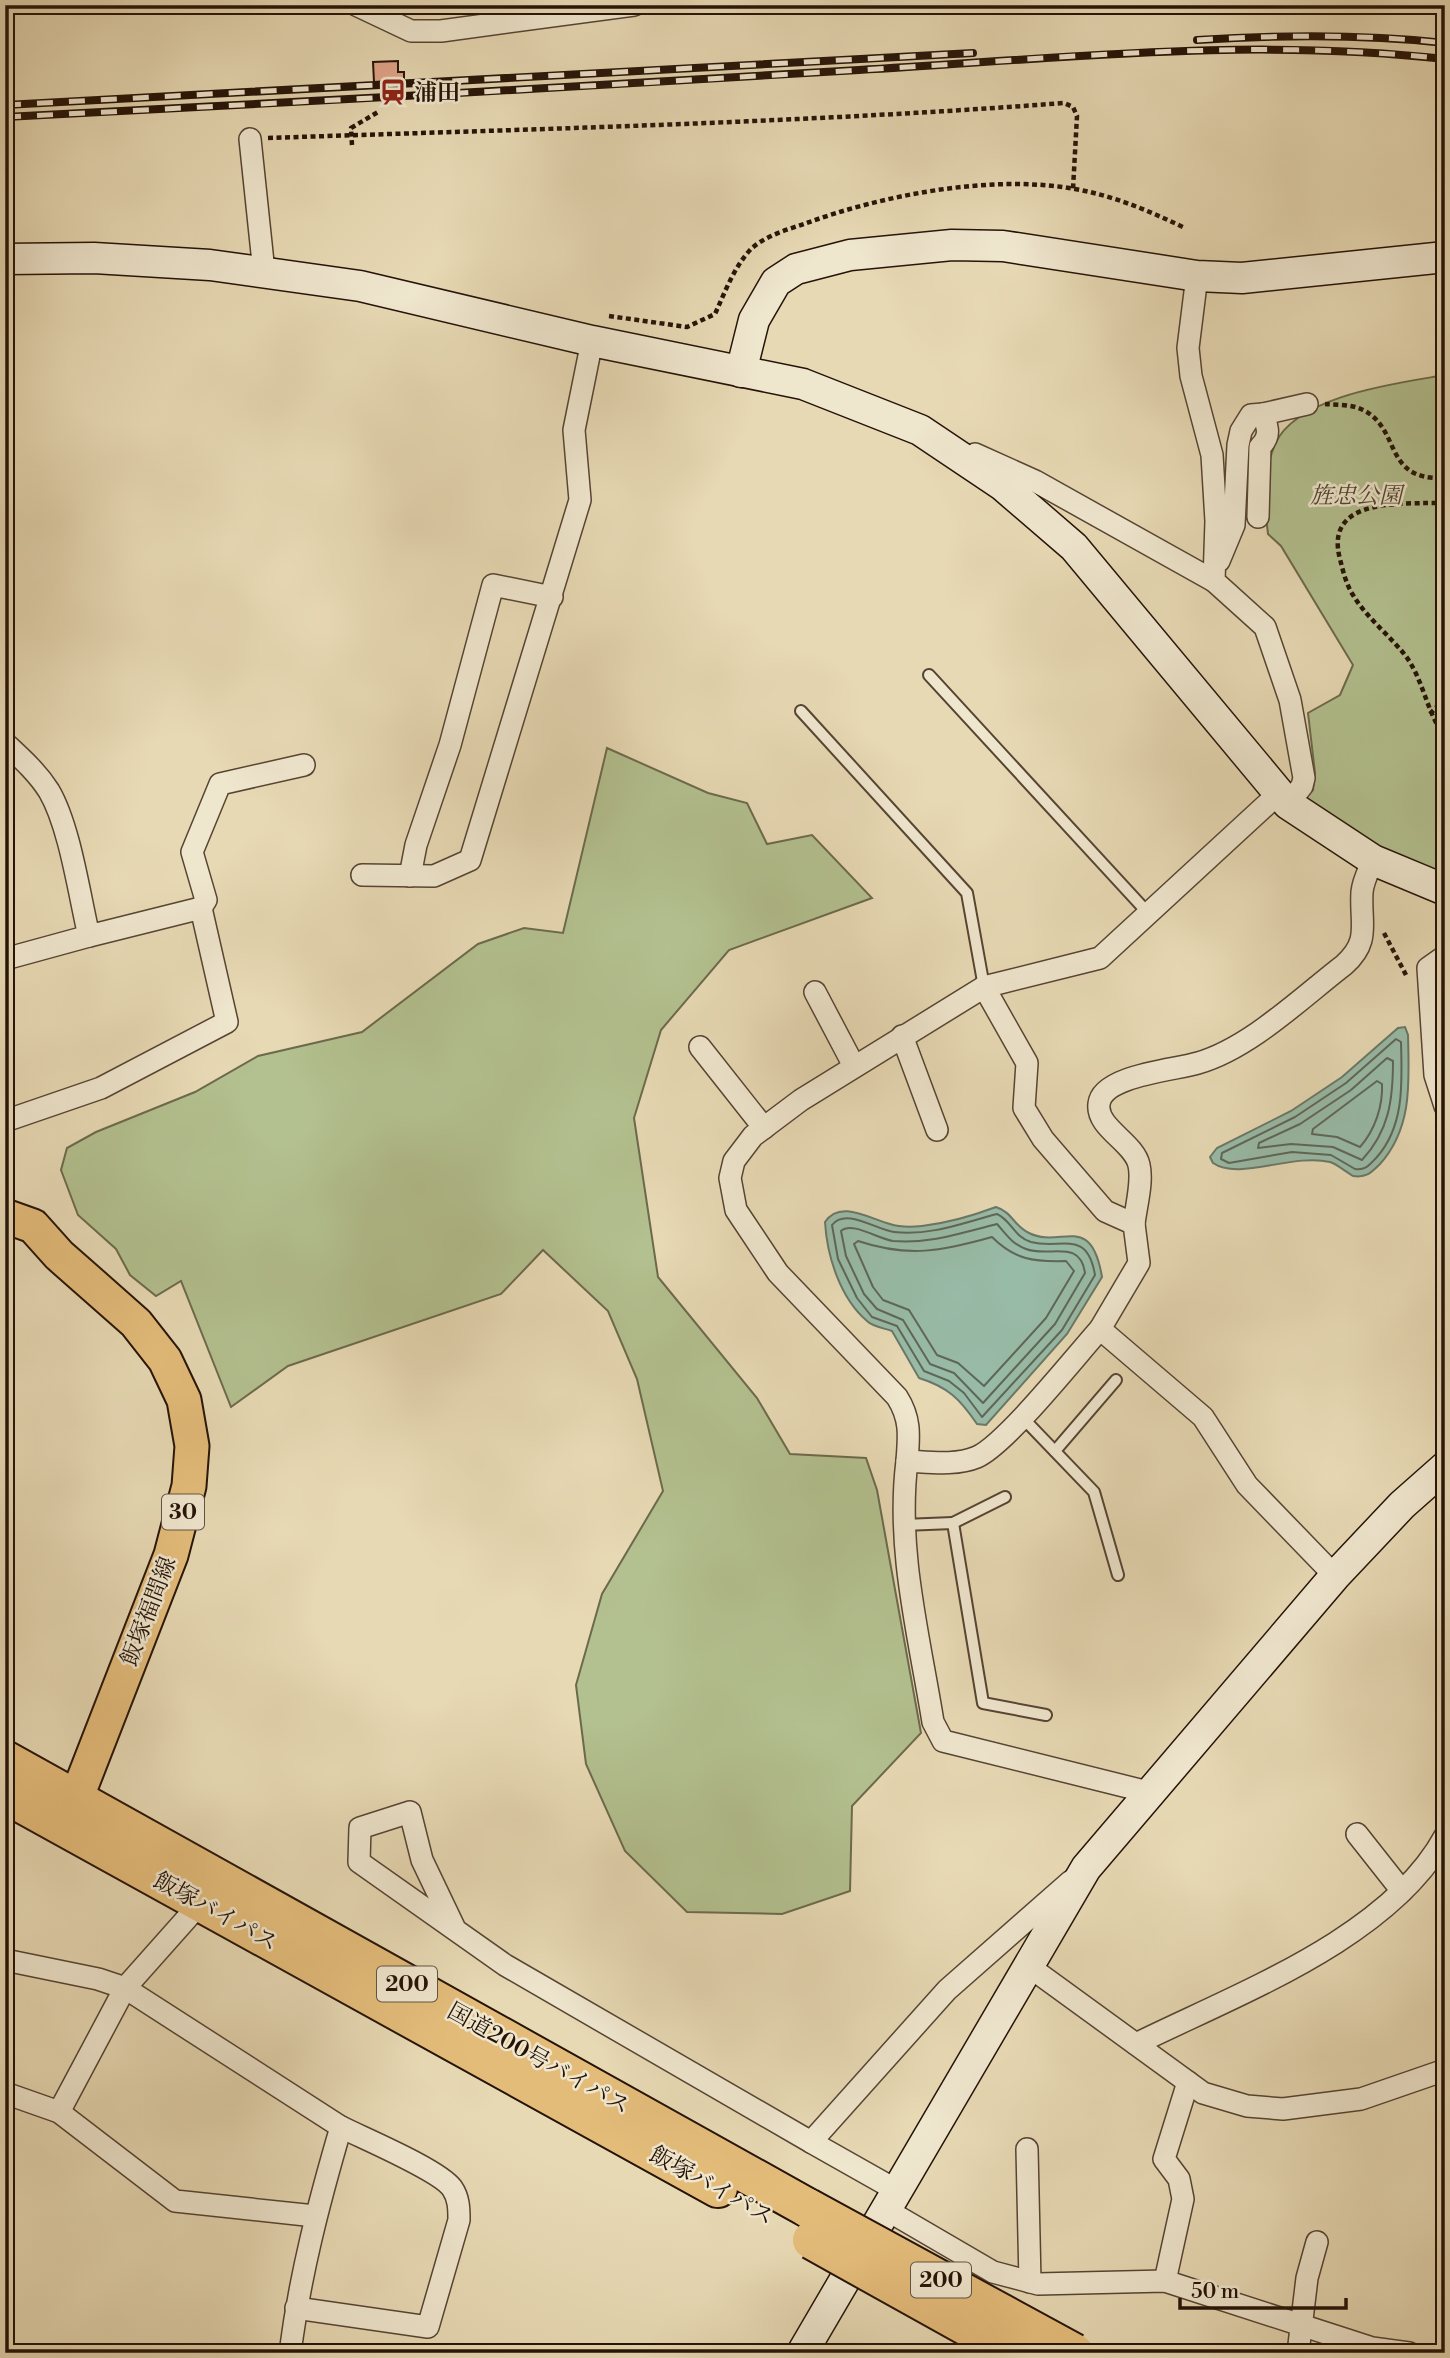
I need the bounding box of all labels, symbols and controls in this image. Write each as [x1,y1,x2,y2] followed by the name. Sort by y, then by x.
[378,77,408,107] station icon: 浦田
[414,79,460,107] place label: 浦田
[1310,482,1406,510] park label: 旌忠公園
[162,1494,204,1530] road number: 30
[115,1553,183,1670] street label: 飯塚福間線
[149,1866,282,1957] street label: 飯塚バイパス
[377,1966,437,2002] road number: 200
[442,1997,635,2121] street label: 国道200号バイパス
[645,2140,778,2231] street label: 飯塚バイパス
[911,2262,971,2298] road number: 200
[1180,2267,1347,2311] scale bar
[1191,2279,1239,2305] text: 50 m

